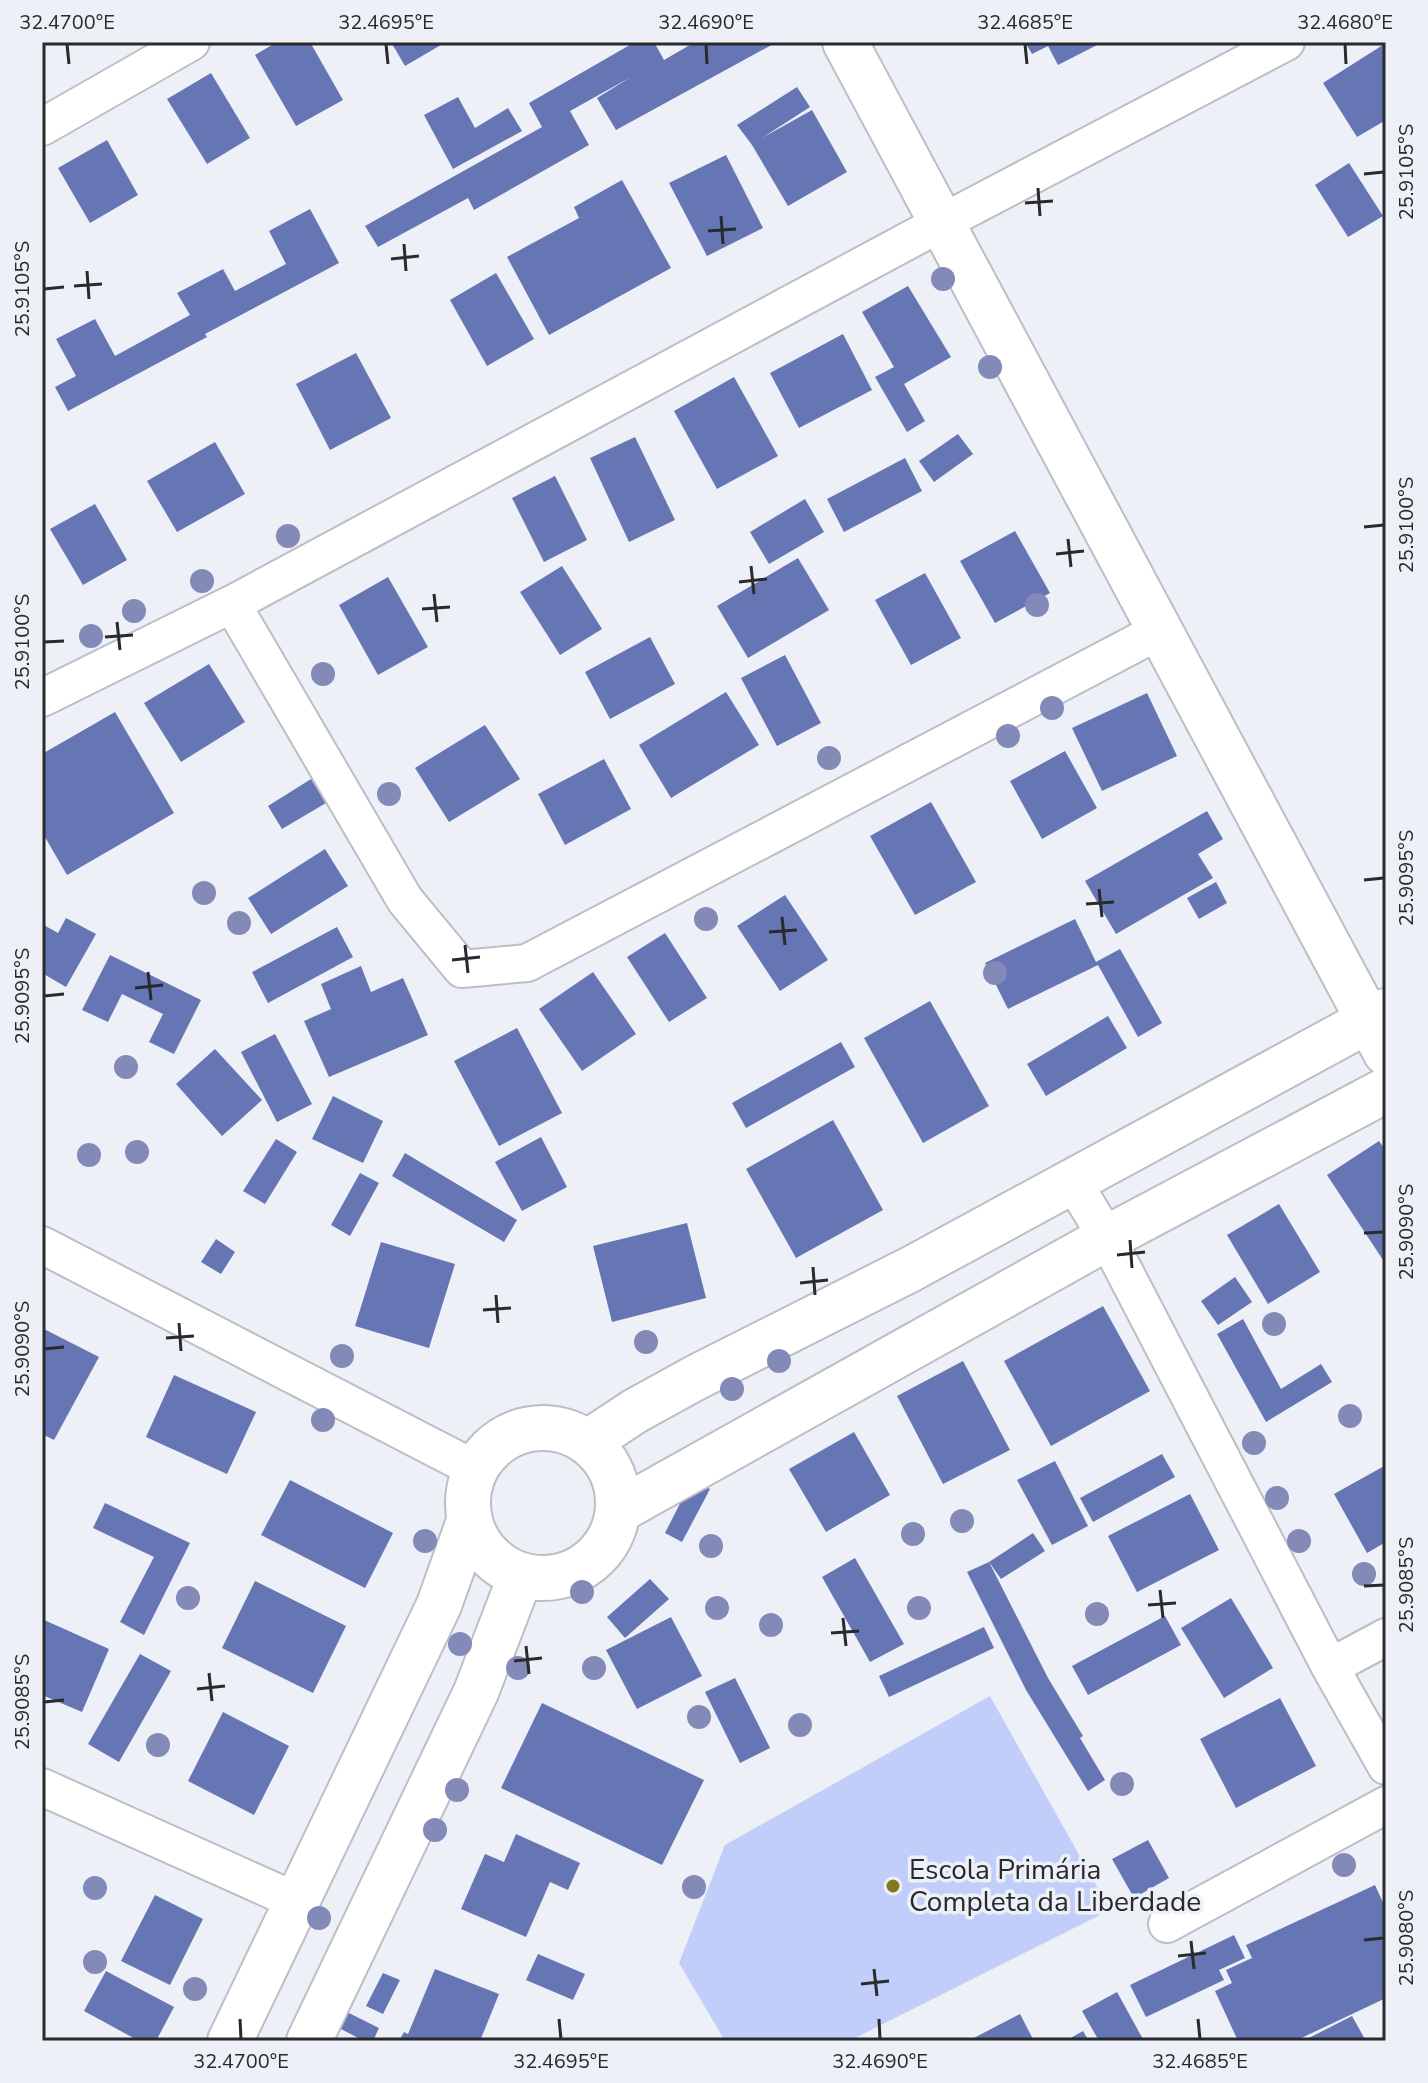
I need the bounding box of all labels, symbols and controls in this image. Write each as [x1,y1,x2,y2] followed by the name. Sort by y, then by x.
[19,9,115,36] text: 32.4700°E
[338,9,434,36] text: 32.4695°E
[658,9,754,36] text: 32.4690°E
[977,9,1073,36] text: 32.4685°E
[1297,9,1393,36] text: 32.4680°E
[1393,124,1420,220] text: 25.9105°S
[9,241,36,337] text: 25.9105°S
[1393,477,1420,573] text: 25.9100°S
[9,594,36,690] text: 25.9100°S
[1393,830,1420,926] text: 25.9095°S
[9,948,36,1044] text: 25.9095°S
[1393,1184,1420,1280] text: 25.9090°S
[9,1301,36,1397] text: 25.9090°S
[1393,1537,1420,1633] text: 25.9085°S
[9,1654,36,1750] text: 25.9085°S
[909,1851,1201,1921] place label: Escola Primária Completa da Liberdade
[884,1877,902,1895] marker: Escola Primária Completa da Liberdade
[1393,1890,1420,1986] text: 25.9080°S
[193,2048,289,2075] text: 32.4700°E
[513,2048,609,2075] text: 32.4695°E
[832,2048,928,2075] text: 32.4690°E
[1152,2048,1248,2075] text: 32.4685°E

